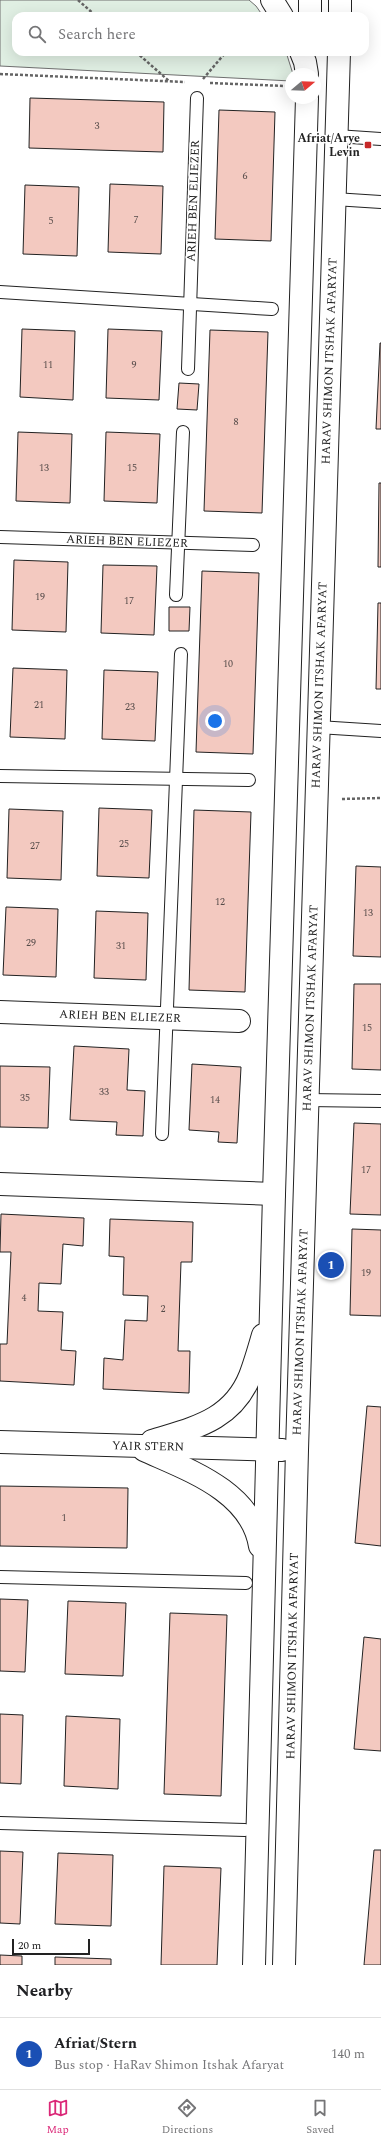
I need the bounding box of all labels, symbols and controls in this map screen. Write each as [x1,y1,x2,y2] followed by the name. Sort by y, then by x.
[12,12,369,56] search box
[26,23,48,45] icon: search
[58,23,136,46] text: Search here
[285,68,321,104] north arrow
[95,118,100,134] house number: 3
[297,129,361,162] place label: Afriat/Arye Levin
[182,140,205,262] street label: ARIEH BEN ELIEZER
[363,140,373,150] marker: Afriat/Arye Levin
[243,168,248,184] house number: 6
[134,212,139,228] house number: 7
[49,213,54,229] house number: 5
[316,257,343,465] street label: HARAV SHIMON ITSHAK AFARYAT
[43,357,53,373] house number: 11
[132,357,137,373] house number: 9
[234,414,239,430] house number: 8
[39,460,49,476] house number: 13
[127,460,137,476] house number: 15
[66,530,188,553] street label: ARIEH BEN ELIEZER
[306,581,333,789] street label: HARAV SHIMON ITSHAK AFARYAT
[35,589,45,605] house number: 19
[124,593,134,609] house number: 17
[223,656,233,672] house number: 10
[34,697,44,713] house number: 21
[125,699,135,715] house number: 23
[205,711,225,731] your location
[119,836,129,852] house number: 25
[30,838,40,854] house number: 27
[215,894,225,910] house number: 12
[297,904,324,1112] street label: HARAV SHIMON ITSHAK AFARYAT
[363,905,373,921] house number: 13
[26,935,36,951] house number: 29
[116,938,126,954] house number: 31
[59,1005,181,1028] street label: ARIEH BEN ELIEZER
[362,1020,372,1036] house number: 15
[99,1084,109,1100] house number: 33
[20,1090,30,1106] house number: 35
[210,1092,220,1108] house number: 14
[361,1162,371,1178] house number: 17
[287,1228,314,1436] street label: HARAV SHIMON ITSHAK AFARYAT
[318,1250,344,1280] pin: 1
[361,1265,371,1281] house number: 19
[22,1290,27,1306] house number: 4
[161,1301,166,1317] house number: 2
[112,1436,184,1457] street label: YAIR STERN
[62,1510,67,1526] house number: 1
[281,1552,304,1760] street label: HARAV SHIMON ITSHAK AFARYAT
[12,1937,90,1956] scale bar
[18,1937,41,1954] text: 20 m
[16,1978,72,2004] text: Nearby
[54,2032,137,2055] text: Afriat/Stern
[25,2044,33,2064] text: 1
[331,2044,365,2064] text: 140 m
[54,2055,284,2075] text: Bus stop · HaRav Shimon Itshak Afaryat
[47,2097,69,2138] tab: Map
[162,2097,213,2138] tab: Directions
[306,2097,334,2138] tab: Saved

